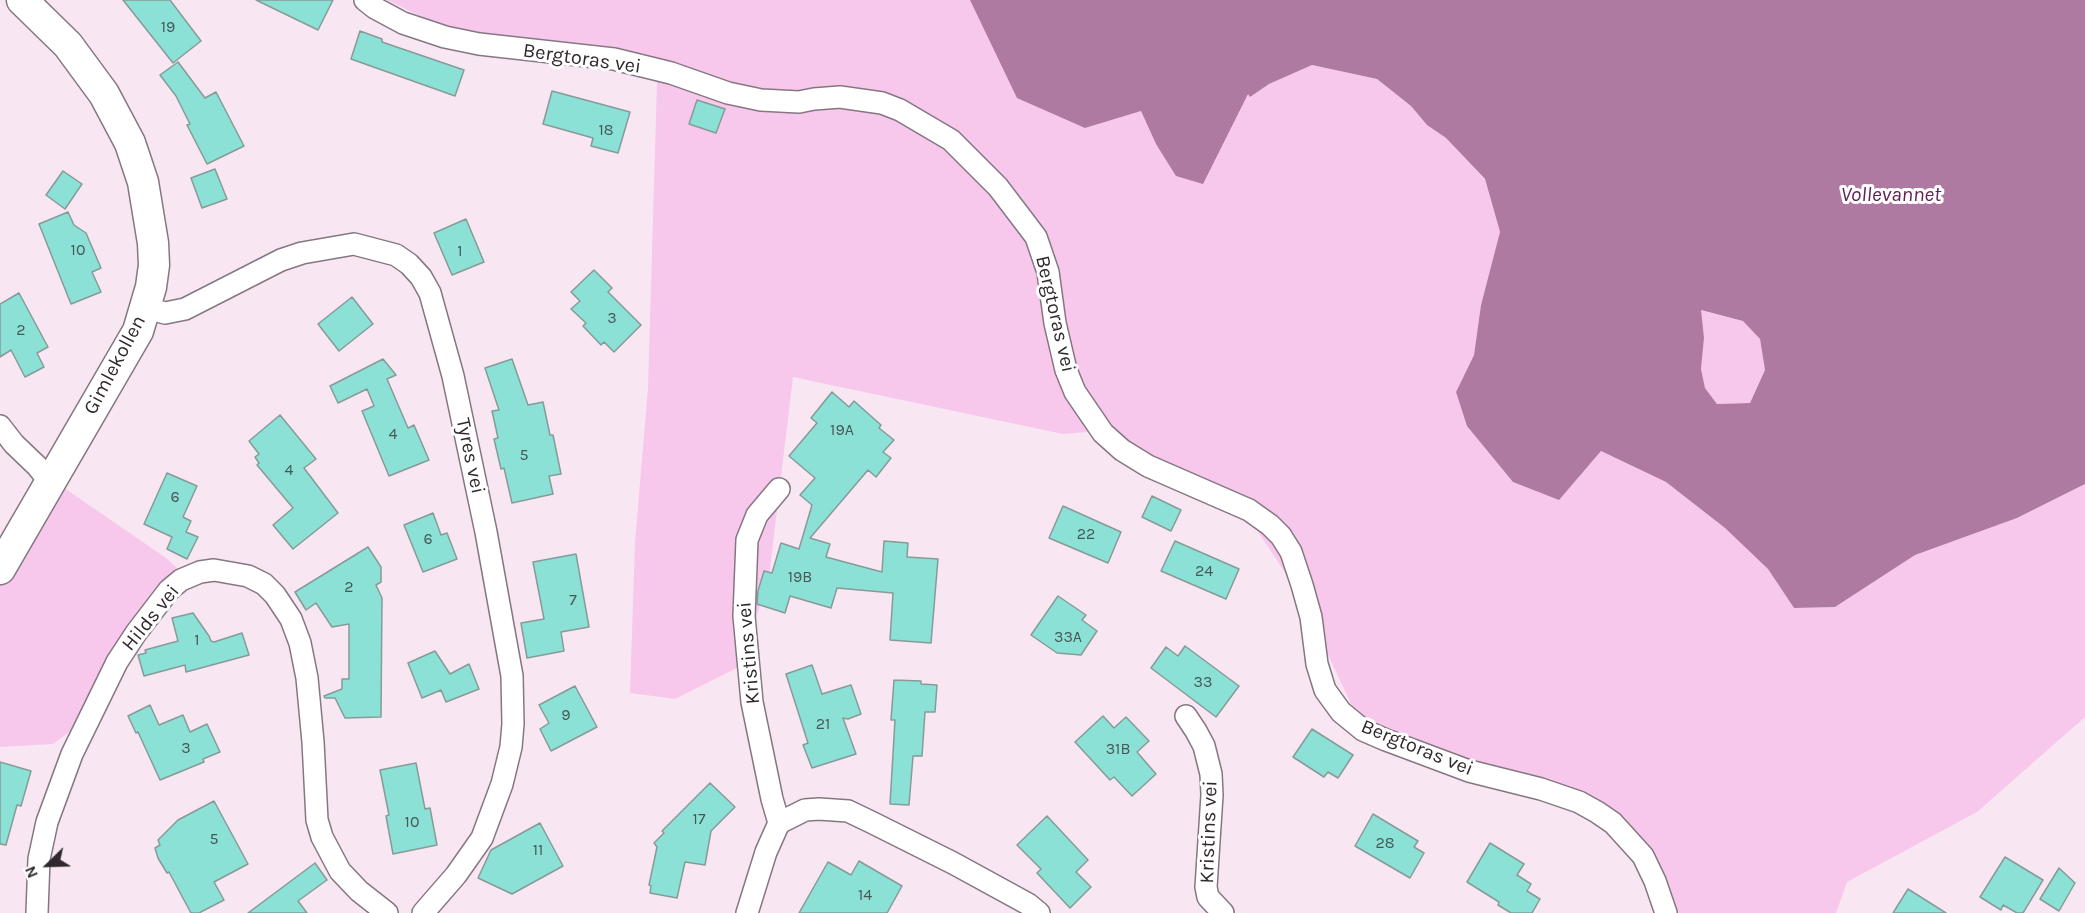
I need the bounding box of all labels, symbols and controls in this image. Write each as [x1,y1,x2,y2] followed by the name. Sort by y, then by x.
[161,17,175,37] house number: 19
[521,39,643,79] street label: Bergtoras vei
[598,120,614,140] house number: 18
[1841,182,1941,208] water label: Vollevannet
[71,240,85,260] house number: 10
[457,241,463,261] house number: 1
[1030,253,1080,375] street label: Bergtoras vei
[607,308,617,328] house number: 3
[79,311,151,419] street label: Gimlekollen
[16,320,26,340] house number: 2
[450,416,490,496] street label: Tyres vei
[830,420,854,440] house number: 19A
[389,424,397,444] house number: 4
[519,445,529,465] house number: 5
[285,460,293,480] house number: 4
[170,487,180,507] house number: 6
[1077,524,1095,544] house number: 22
[423,529,433,549] house number: 6
[1195,561,1213,581] house number: 24
[788,567,812,587] house number: 19B
[344,577,354,597] house number: 2
[117,580,185,656] street label: Hilds vei
[569,590,577,610] house number: 7
[733,601,765,705] street label: Kristins vei
[1054,627,1082,647] house number: 33A
[194,630,200,650] house number: 1
[1194,672,1212,692] house number: 33
[561,705,571,725] house number: 9
[816,714,830,734] house number: 21
[1357,715,1477,781] street label: Bergtoras vei
[181,738,191,758] house number: 3
[1106,739,1130,759] house number: 31B
[1195,780,1223,884] street label: Kristins vei
[693,809,705,829] house number: 17
[405,812,419,832] house number: 10
[209,829,219,849] house number: 5
[1375,833,1395,853] house number: 28
[18,835,78,895] north arrow
[533,840,543,860] house number: 11
[20,863,42,881] text: N
[858,885,872,905] house number: 14

